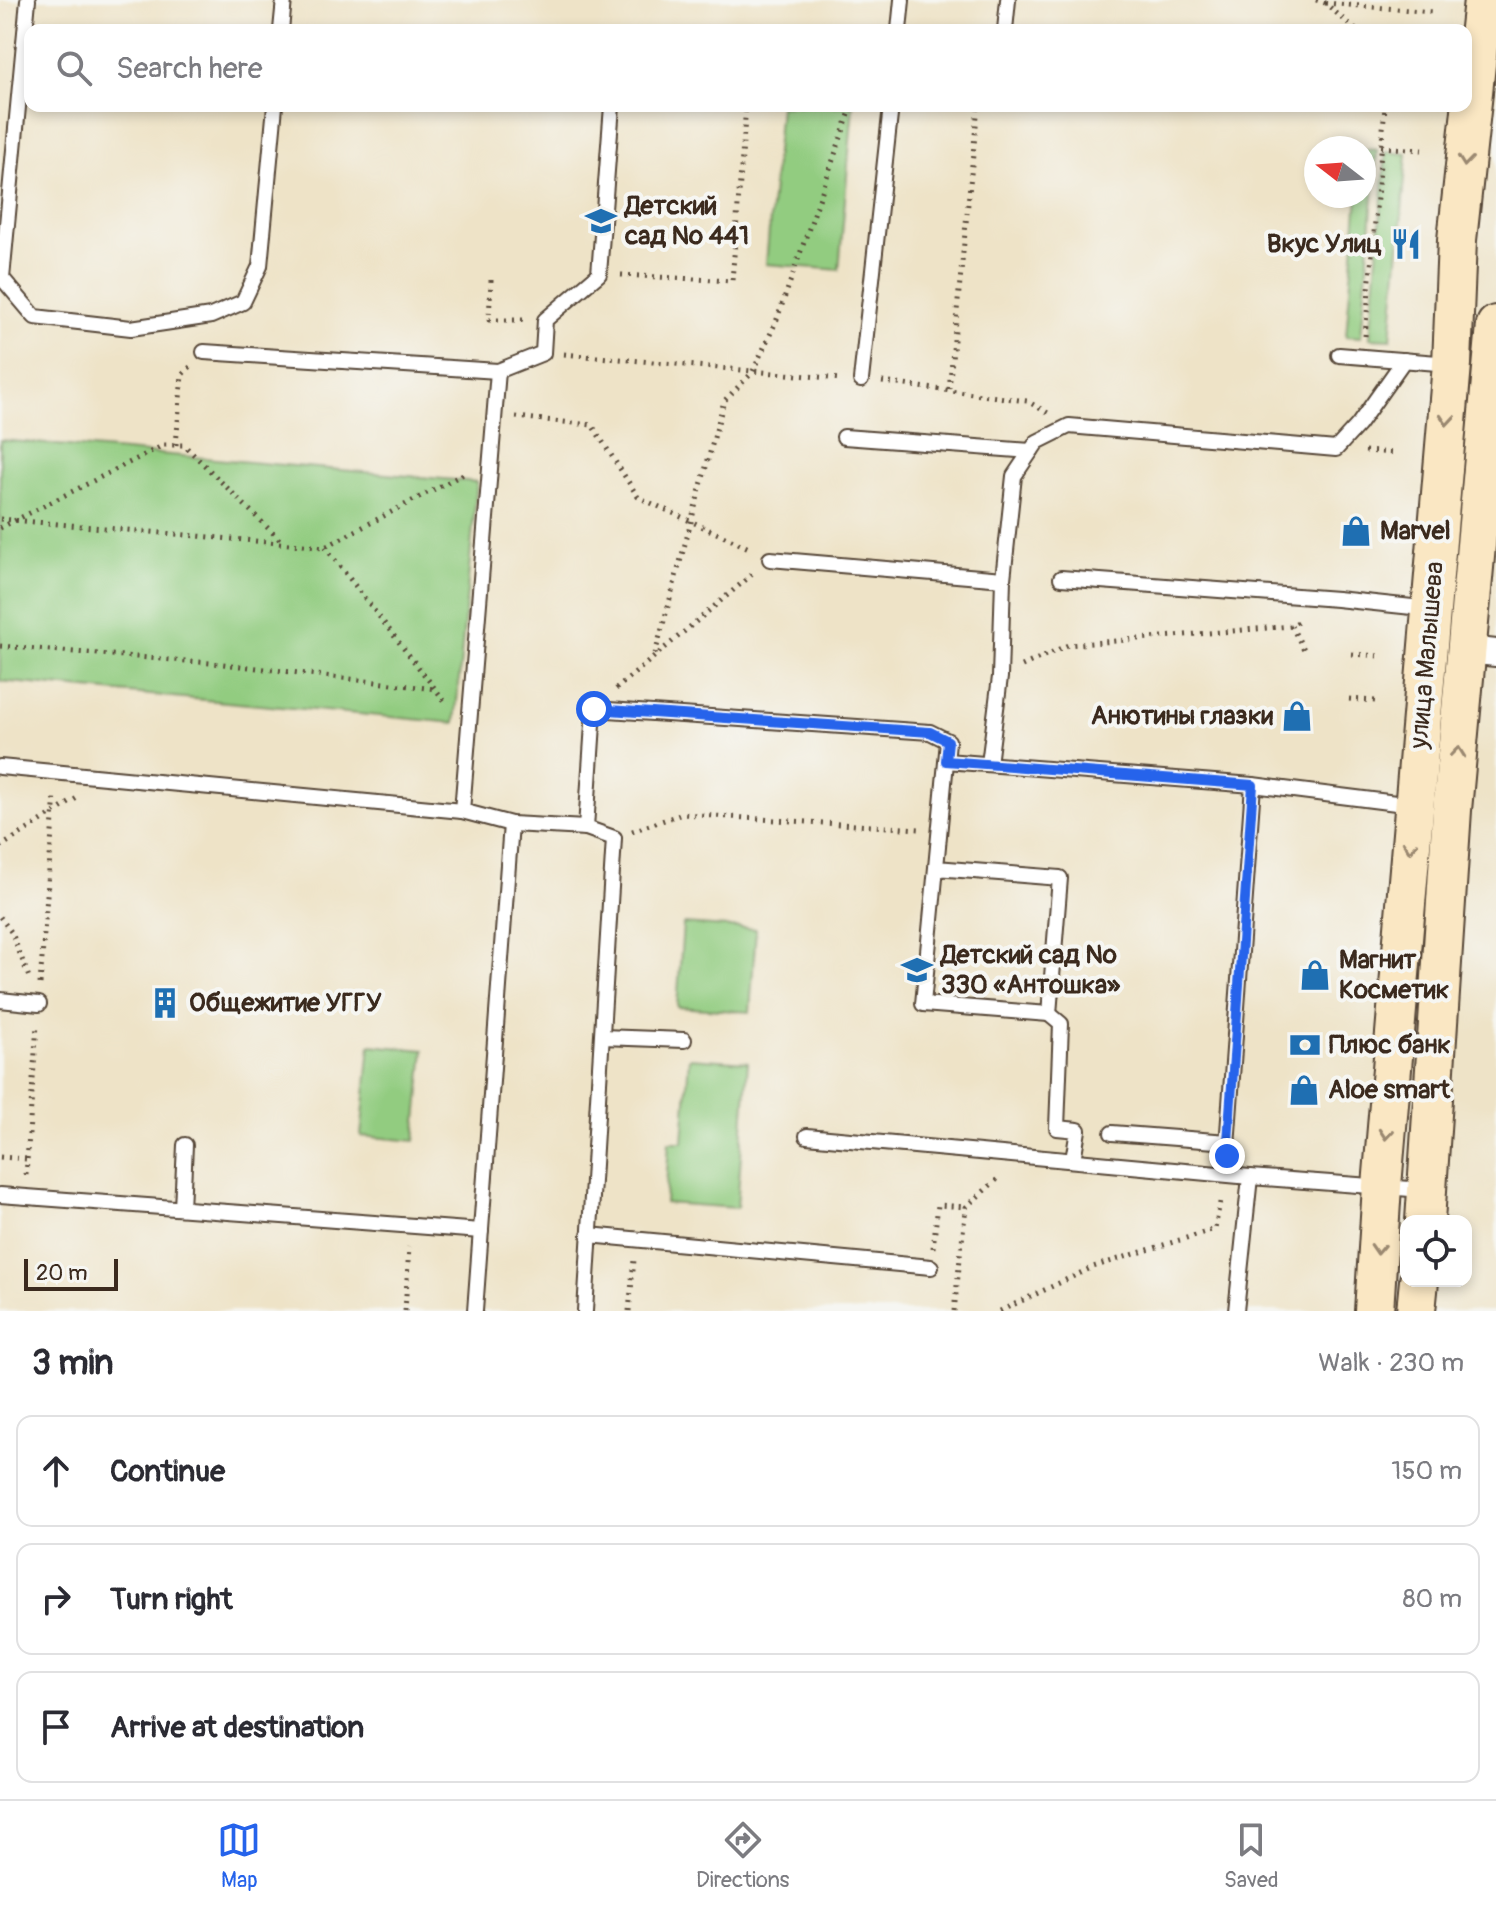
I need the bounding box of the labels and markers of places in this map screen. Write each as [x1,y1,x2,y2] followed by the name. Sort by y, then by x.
[623,190,749,252] place label: Детский сад № 441
[584,204,618,238] school or university icon: Детский сад № 441
[1389,227,1423,261] restaurant icon: Вкус Улиц
[1267,228,1382,260] place label: Вкус Улиц
[1339,514,1373,548] shop icon: Marvel
[1380,515,1451,547] place label: Marvel
[1280,699,1314,733] shop icon: Анютины глазки
[1091,700,1273,732] place label: Анютины глазки
[939,939,1121,1001] place label: Детский сад № 330 «Антошка»
[1339,944,1449,1006] place label: Магнит Косметик
[900,953,934,987] school or university icon: Детский сад № 330 «Антошка»
[1298,958,1332,992] shop icon: Магнит Косметик
[148,986,182,1020] building icon: Общежитие УГГУ
[189,987,382,1019] place label: Общежитие УГГУ
[1288,1028,1322,1062] bank icon: Плюс банк
[1329,1029,1451,1061] place label: Плюс банк
[1287,1073,1321,1107] shop icon: Aloe smart
[1328,1074,1451,1106] place label: Aloe smart

